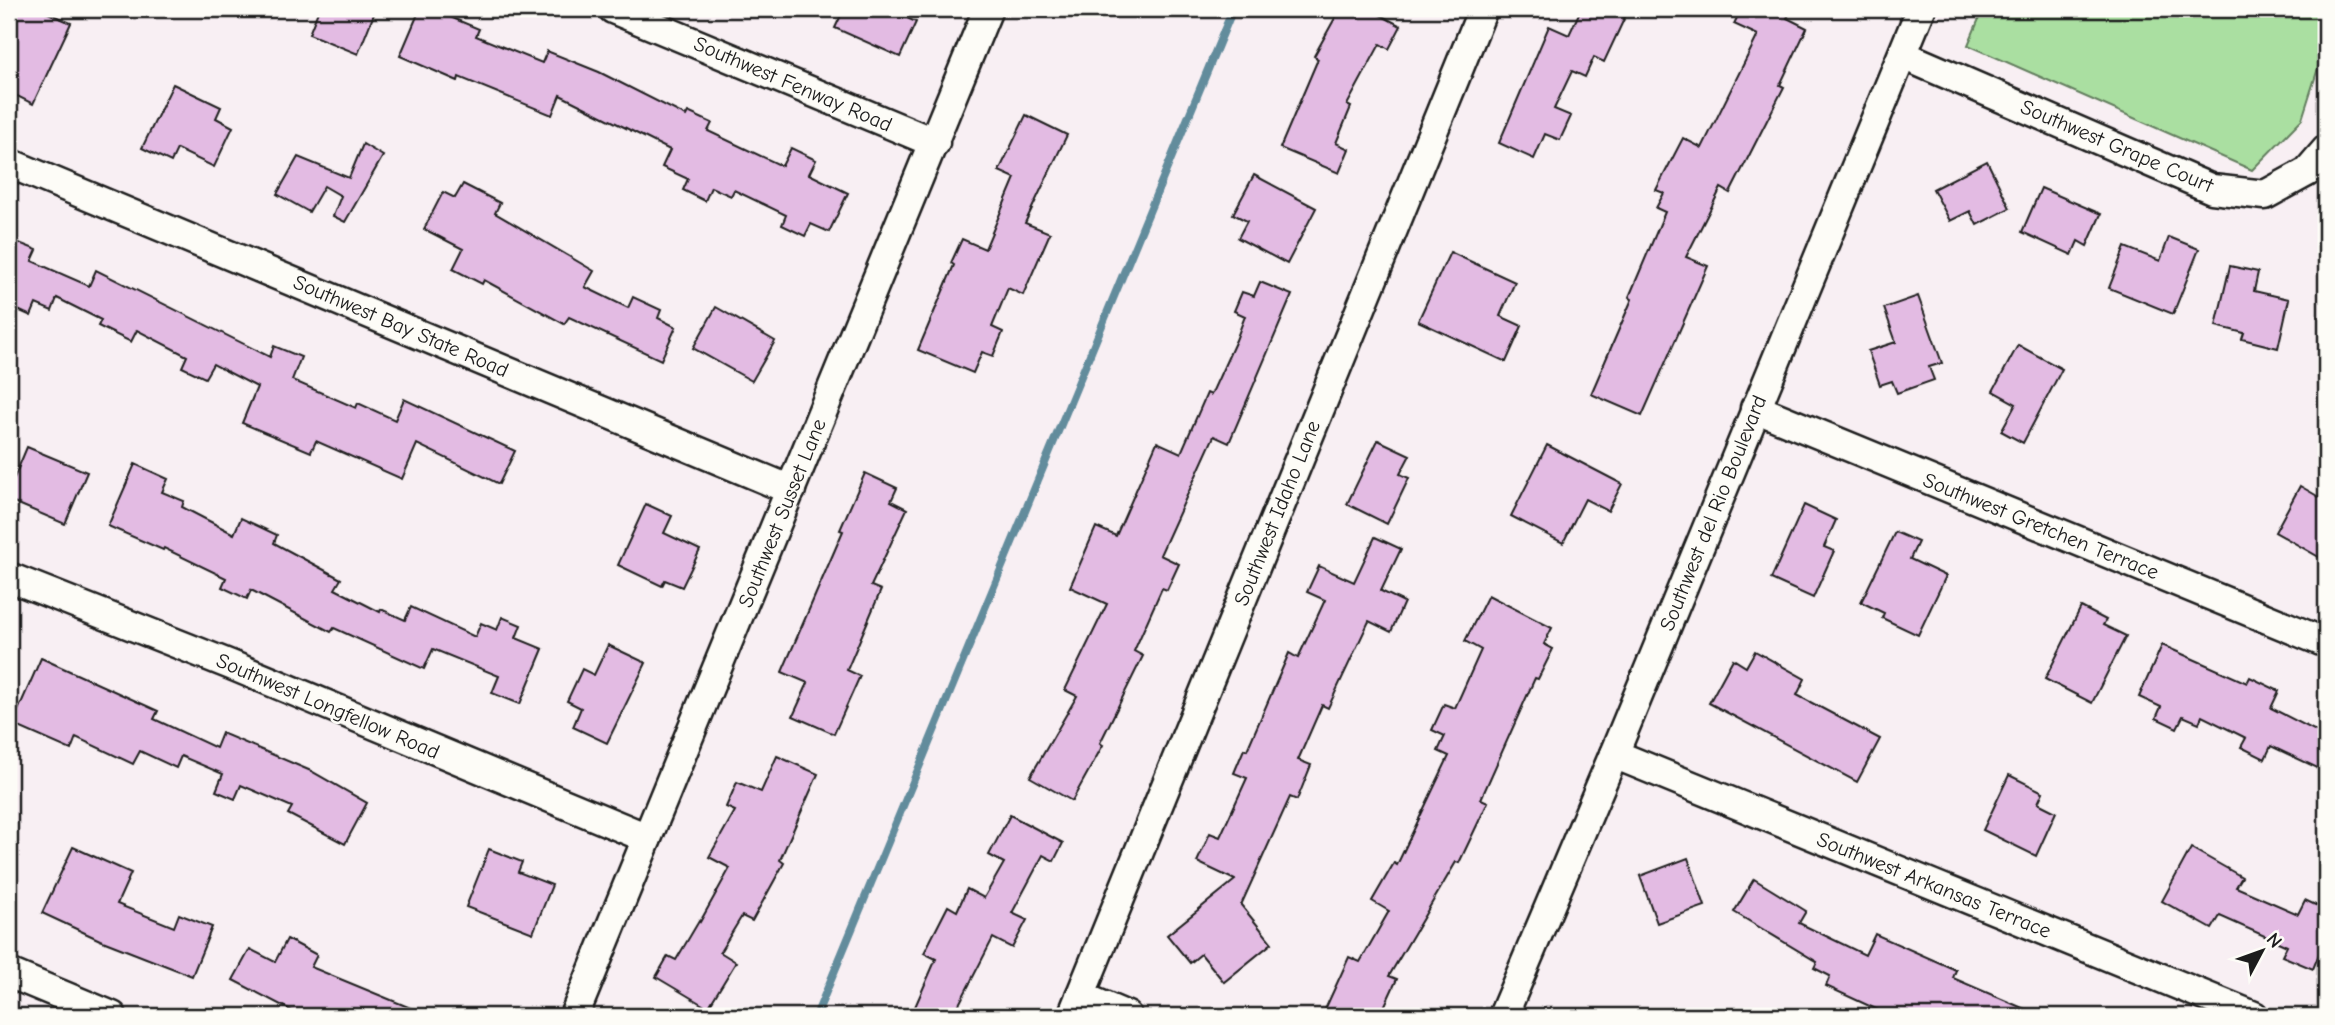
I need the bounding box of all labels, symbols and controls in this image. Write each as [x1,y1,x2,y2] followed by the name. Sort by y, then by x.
[690,31,896,137] street label: Southwest Fenway Road
[2017,95,2218,198] street label: Southwest Grape Court
[290,270,512,382] street label: Southwest Bay State Road
[1655,392,1771,634] street label: Southwest del Rio Boulevard
[733,415,831,611] street label: Southwest Susset Lane
[1229,417,1325,609] street label: Southwest Idaho Lane
[1920,468,2162,584] street label: Southwest Gretchen Terrace
[213,648,443,764] street label: Southwest Longfellow Road
[1813,827,2055,943] street label: Southwest Arkansas Terrace
[2226,916,2296,986] north arrow
[2262,929,2286,952] text: N

